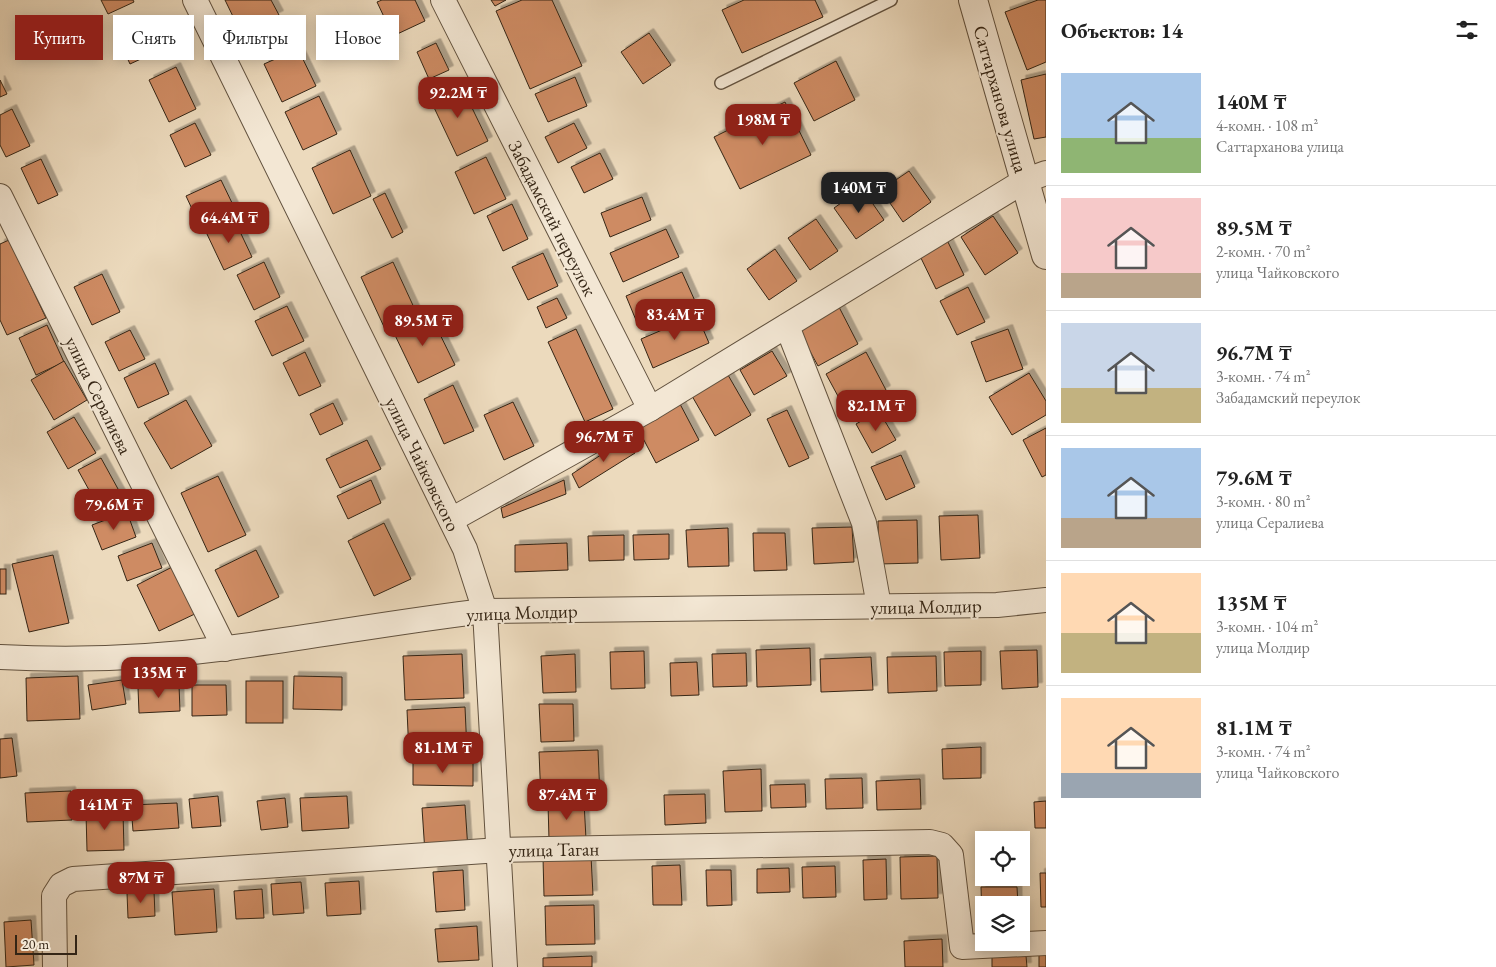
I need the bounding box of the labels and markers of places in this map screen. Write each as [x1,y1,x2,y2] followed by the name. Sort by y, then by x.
[412,76,504,119] pin: 92.2M ₸
[722,104,804,146] pin: 198M ₸
[818,172,900,214] pin: 140M ₸
[183,202,275,244] pin: 64.4M ₸
[629,298,721,341] pin: 83.4M ₸
[377,304,469,347] pin: 89.5M ₸
[830,390,922,432] pin: 82.1M ₸
[558,420,650,463] pin: 96.7M ₸
[68,488,160,531] pin: 79.6M ₸
[118,656,200,699] pin: 135M ₸
[397,732,489,774] pin: 81.1M ₸
[521,778,613,821] pin: 87.4M ₸
[64,788,146,831] pin: 141M ₸
[106,862,176,904] pin: 87M ₸

